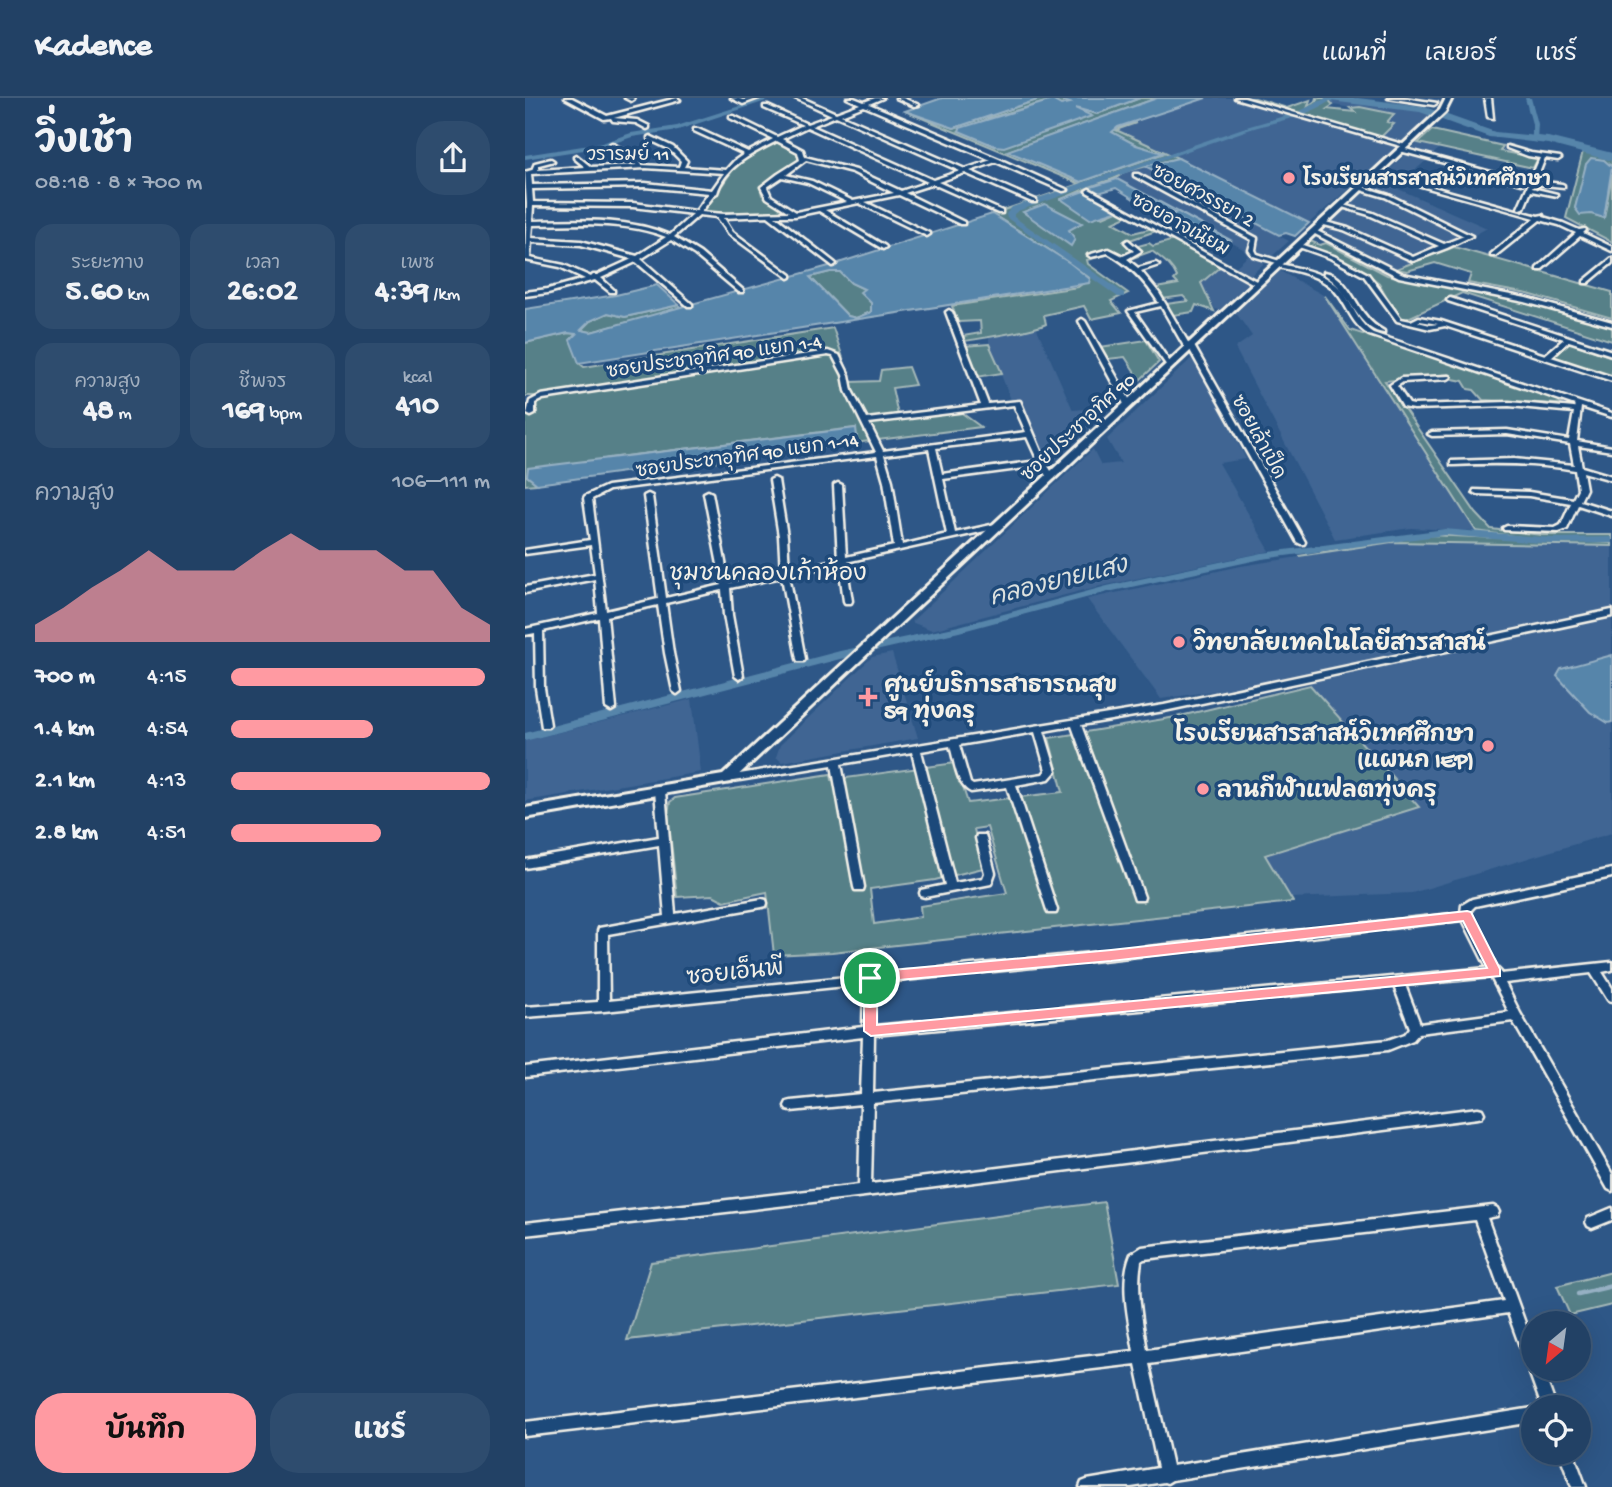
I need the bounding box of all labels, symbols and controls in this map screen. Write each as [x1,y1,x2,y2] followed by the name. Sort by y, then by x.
[35,29,152,67] text: Kadence
[1322,41,1387,70] text: แผนที่
[1425,41,1497,70] text: เลเยอร์
[1535,41,1577,70] text: แชร์
[416,121,490,195] button: share
[35,122,133,166] text: วิ่งเช้า
[587,141,669,168] street label: วรารมย์ 11
[1147,161,1257,234] street label: ซอยศวรรยา 2
[1302,165,1551,193] place label: โรงเรียนสารสาสน์วิเทศศึกษา
[35,170,202,197] text: 08:18 · 8 × 700 m
[1281,170,1297,186] marker: โรงเรียนสารสาสน์วิเทศศึกษา
[1126,187,1234,263] street label: ซอยอาจเนียม
[71,253,144,276] text: ระยะทาง
[245,253,280,276] text: เวลา
[401,253,434,276] text: เพซ
[66,276,123,311] text: 5.60
[227,276,298,311] text: 26:02
[375,276,429,311] text: 4:39
[123,284,149,307] text: km
[429,284,460,307] text: /km
[605,330,823,385] street label: ซอยประชาอุทิศ 90 แยก 1-4
[403,367,432,390] text: kcal
[1016,368,1142,488] street label: ซอยประชาอุทิศ 90
[75,372,140,395] text: ความสูง
[239,372,286,395] text: ชีพจร
[396,390,439,425] text: 410
[1224,390,1293,484] street label: ซอยเล้าเป็ด
[83,395,114,430] text: 48
[223,395,265,430] text: 169
[114,403,132,426] text: m
[265,403,302,426] text: bpm
[634,428,860,484] street label: ซอยประชาอุทิศ 90 แยก 1-14
[392,469,490,496] text: 106–111 m
[35,482,114,509] text: ความสูง
[987,552,1132,614] water label: คลองยายแสง
[669,557,867,590] district label: ชุมชนคลองเก้าห้อง
[1193,627,1486,659] place label: วิทยาลัยเทคโนโลยีสารสาสน์
[1171,634,1187,650] marker: วิทยาลัยเทคโนโลยีสารสาสน์
[35,664,95,691] text: 700 m
[147,664,187,691] text: 4:15
[884,669,1117,727] place label: ศูนย์บริการสาธารณสุข 59 ทุ่งครุ
[858,687,878,707] marker: ศูนย์บริการสาธารณสุข 59 ทุ่งครุ
[35,716,94,743] text: 1.4 km
[147,716,188,743] text: 4:54
[1173,718,1474,776] place label: โรงเรียนสารสาสน์วิเทศศึกษา (แผนก IEP)
[1480,738,1496,754] marker: โรงเรียนสารสาสน์วิเทศศึกษา (แผนก IEP)
[35,768,95,795] text: 2.1 km
[147,768,186,795] text: 4:13
[1217,774,1437,806] place label: ลานกีฬาแฟลตทุ่งครุ
[1195,781,1211,797] marker: ลานกีฬาแฟลตทุ่งครุ
[35,820,98,847] text: 2.8 km
[147,820,187,847] text: 4:51
[840,948,900,1008] pin
[685,951,785,993] street label: ซอยเอ็นพี
[851,959,889,997] icon: arrive
[1521,1311,1591,1381] north arrow
[1521,1311,1591,1465] map controls
[35,1393,256,1473] button: บันทึก
[270,1393,490,1473] button: แชร์
[1521,1395,1591,1465] button: locate

